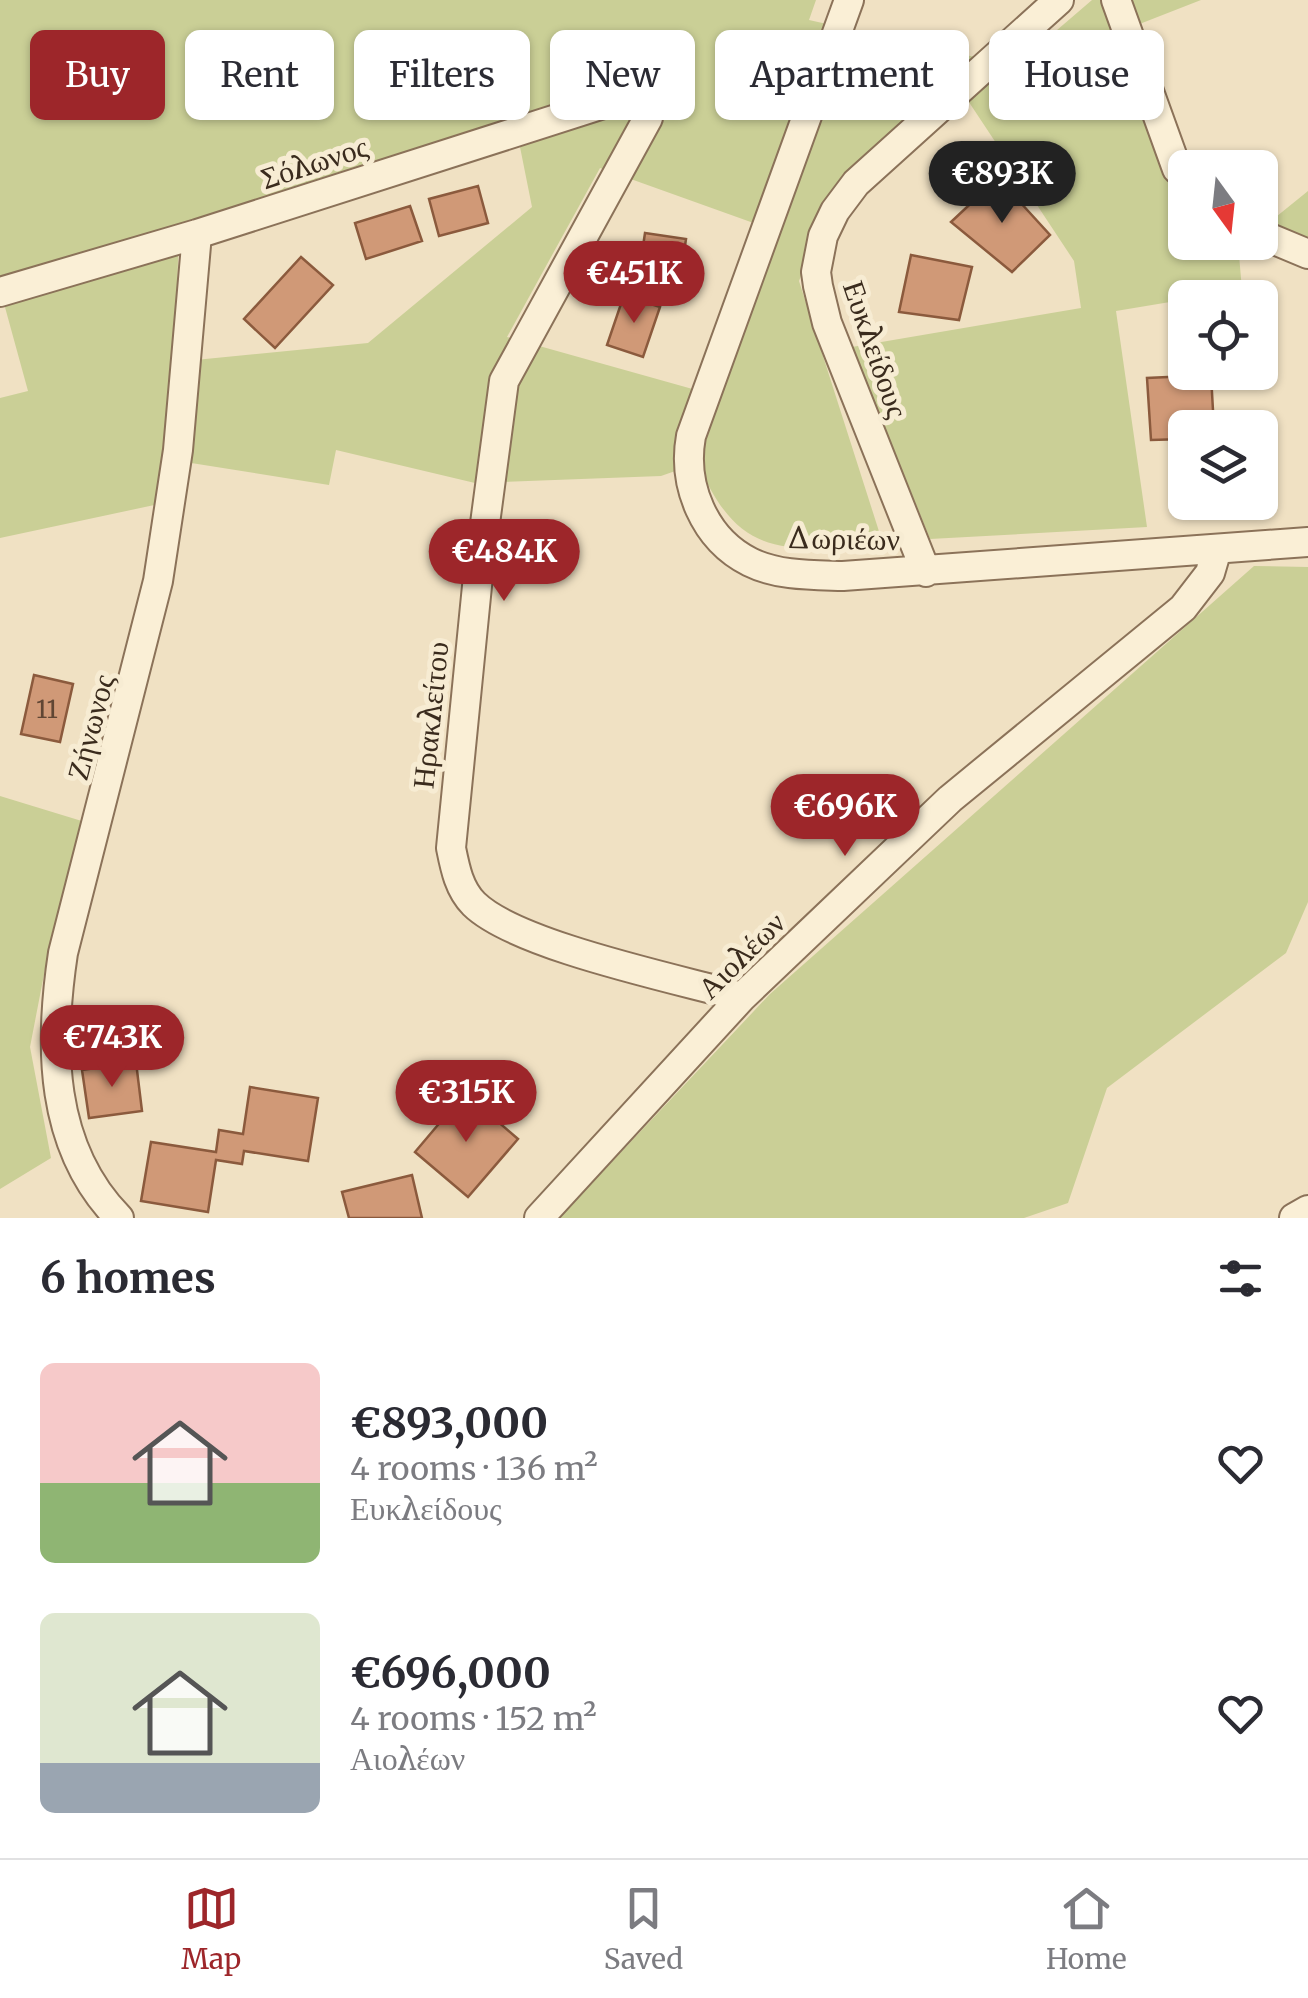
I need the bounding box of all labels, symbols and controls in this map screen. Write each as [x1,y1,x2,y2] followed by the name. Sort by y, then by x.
[30,30,165,120] chip: Buy
[185,30,334,120] chip: Rent
[354,30,530,120] chip: Filters
[550,30,695,120] chip: New
[715,30,969,120] chip: Apartment
[989,30,1164,120] chip: House
[256,127,372,197] street label: Σόλωνος
[932,141,1072,226] pin: €893K
[1168,150,1278,260] north arrow
[1168,150,1278,520] map controls
[951,153,1053,193] text: €893K
[564,241,704,326] pin: €451K
[586,253,682,293] text: €451K
[835,276,917,423] street label: Ευκλείδους
[1168,280,1278,390] button: locate
[1168,410,1278,520] button: layers
[786,518,900,558] street label: Δωριέων
[434,519,574,604] pin: €484K
[451,531,557,571] text: €484K
[403,640,457,790] street label: Ηρακλείτου
[58,670,122,784] street label: Ζήνωνος
[36,693,58,725] house number: 11
[775,774,915,859] pin: €696K
[793,786,897,826] text: €696K
[689,903,793,1007] street label: Αιολέων
[42,1005,182,1090] pin: €743K
[62,1017,162,1057] text: €743K
[396,1060,536,1145] pin: €315K
[418,1072,514,1112] text: €315K
[1213,1251,1268,1306] icon: filters
[40,1252,216,1304] text: 6 homes
[350,1397,548,1449] text: €893,000
[120,1403,240,1523] icon: home
[1213,1436,1268,1491] icon: heart
[350,1449,598,1489] text: 4 rooms · 136 m²
[350,1489,502,1529] text: Ευκλείδους
[350,1647,551,1699] text: €696,000
[120,1653,240,1773] icon: home
[1213,1686,1268,1741] icon: heart
[350,1699,597,1739] text: 4 rooms · 152 m²
[350,1739,465,1779] text: Αιολέων
[181,1881,241,1977] tab: Map
[604,1881,683,1977] tab: Saved
[1046,1881,1127,1977] tab: Home

